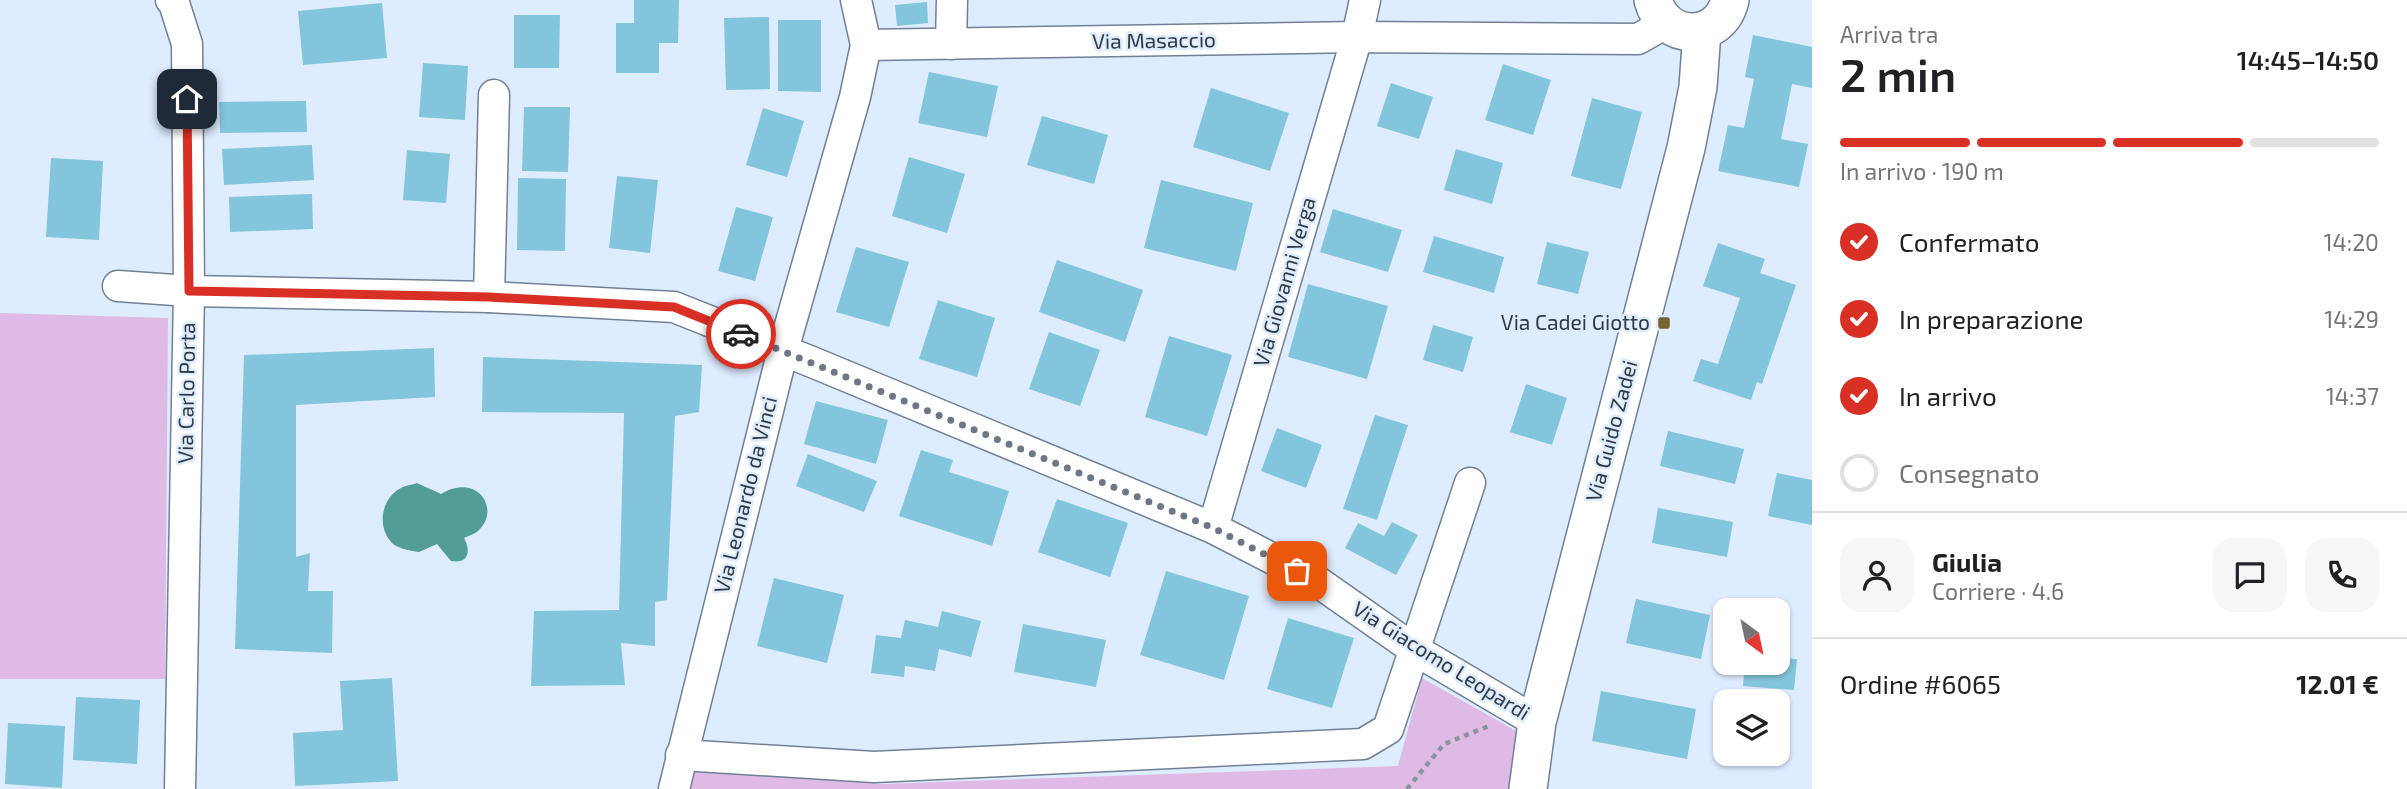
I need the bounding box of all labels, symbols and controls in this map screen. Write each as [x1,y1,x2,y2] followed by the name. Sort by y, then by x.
[1840,20,1939,48] text: Arriva tra
[1092,26,1216,53] street label: Via Masaccio
[2237,44,2379,75] text: 14:45–14:50
[1840,46,1956,101] text: 2 min
[157,69,217,129] pin
[168,80,206,118] icon: home
[1840,157,2004,185] text: In arrivo · 190 m
[1247,194,1320,369] street label: Via Giovanni Verga
[1840,223,1878,261] icon: check
[1899,226,2039,257] text: Confermato
[2323,228,2379,256] text: 14:20
[706,299,776,369] courier
[1840,300,1878,338] icon: check
[1899,303,2083,334] text: In preparazione
[2324,305,2379,333] text: 14:29
[1501,309,1650,334] place label: Via Cadei Giotto
[722,315,760,353] icon: car
[1656,315,1672,331] marker: Via Cadei Giotto
[172,322,199,464] street label: Via Carlo Porta
[1580,357,1641,504] street label: Via Guido Zadei
[1840,377,1878,415] icon: check
[1899,380,1997,411] text: In arrivo
[2326,382,2379,410] text: 14:37
[708,394,781,596] street label: Via Leonardo da Vinci
[1899,457,2039,488] text: Consegnato
[1840,538,1914,612] button: person
[2213,538,2287,612] button: chat
[2305,538,2379,612] button: phone
[1267,541,1327,601] pin
[1932,546,2002,577] text: Giulia
[1278,552,1316,590] icon: bag
[1932,577,2064,605] text: Corriere · 4.6
[1349,595,1535,724] street label: Via Giacomo Leopardi
[1713,598,1790,676] north arrow
[1713,598,1790,766] map controls
[1840,668,2001,699] text: Ordine #6065
[2296,668,2379,699] text: 12.01 €
[1713,689,1790,766] button: layers

